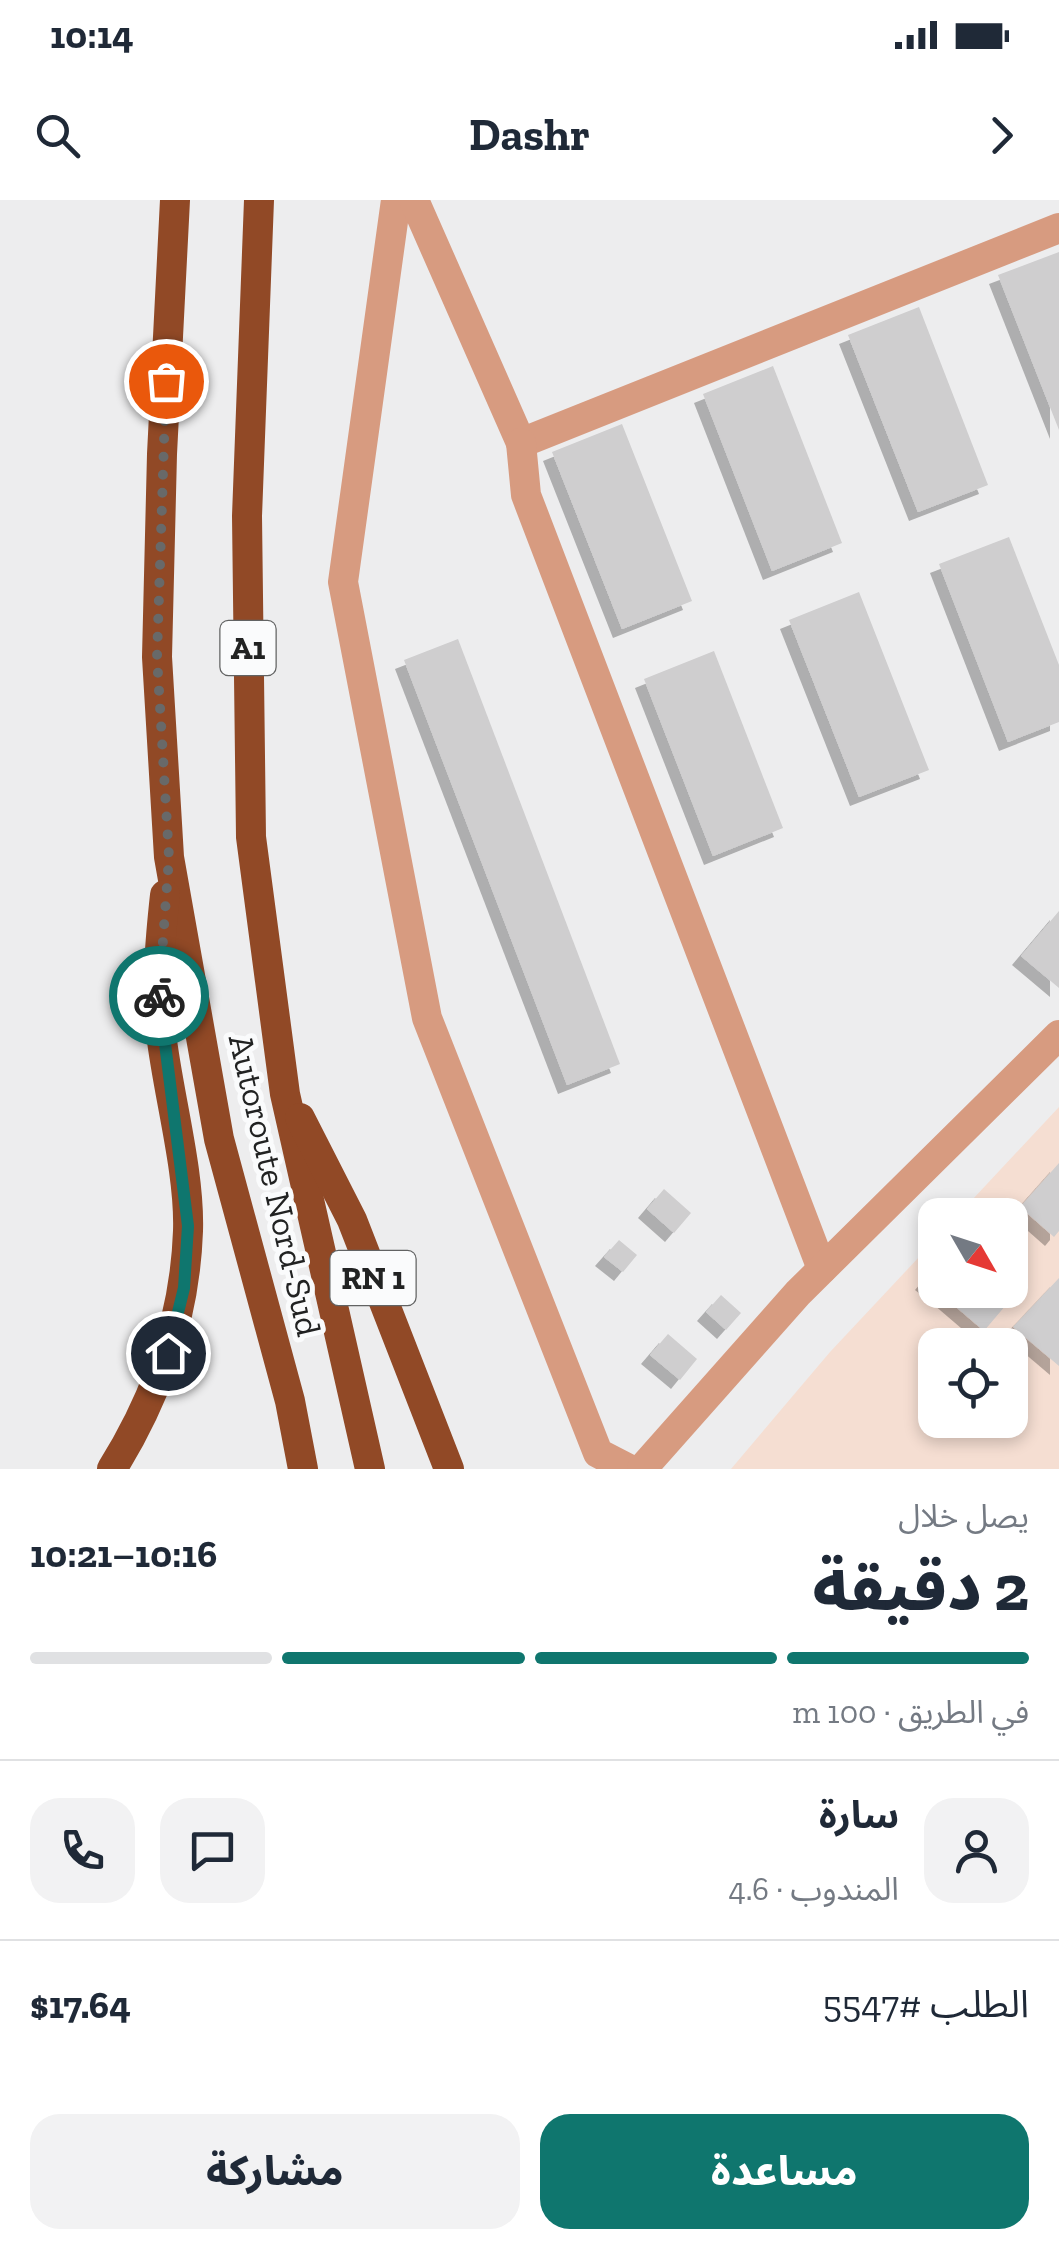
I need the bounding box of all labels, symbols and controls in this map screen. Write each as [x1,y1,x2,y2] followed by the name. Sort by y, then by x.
[50,12,134,58] text: 10:14
[30,108,85,163] icon: search
[469,108,590,162] text: Dashr
[974,108,1029,163] icon: forward
[124,339,209,424] pin
[139,354,194,409] icon: bag
[220,621,276,675] road number: A1
[109,946,209,1046] courier
[132,969,187,1024] icon: bike
[220,1030,330,1340] street label: Autoroute Nord-Sud
[918,1198,1028,1308] north arrow
[918,1198,1028,1438] map controls
[330,1251,416,1305] road number: RN 1
[126,1311,211,1396] pin
[141,1326,196,1381] icon: home
[918,1328,1028,1438] button: locate
[898,1497,1029,1535] text: يصل خلال
[30,1531,217,1577] text: 10:16–10:21
[812,1549,1029,1627] text: 2 دقيقة
[792,1693,1029,1731] text: في الطريق · 100 m
[819,1792,899,1838] text: سارة
[30,1798,135,1903] button: phone
[160,1798,265,1903] button: chat
[924,1798,1029,1903] button: person
[729,1870,899,1908] text: المندوب · 4.6
[822,1981,1029,2027] text: الطلب #5547
[30,1982,131,2028] text: $17.64
[30,2114,520,2229] button: مشاركة
[540,2114,1029,2229] button: مساعدة

